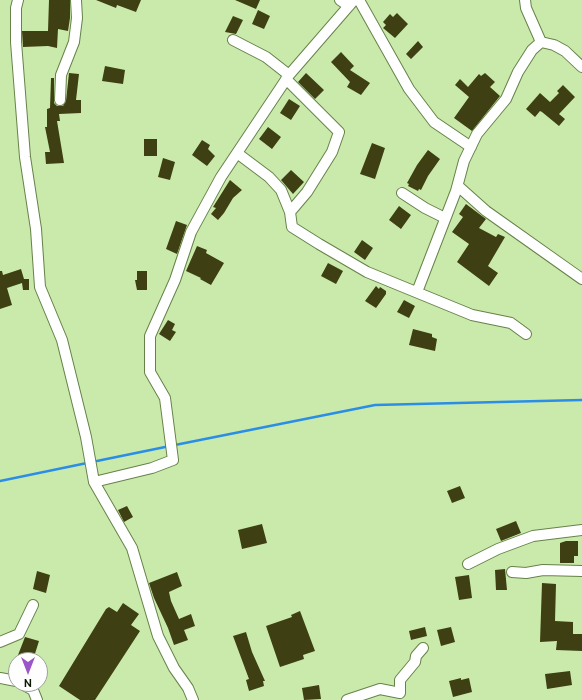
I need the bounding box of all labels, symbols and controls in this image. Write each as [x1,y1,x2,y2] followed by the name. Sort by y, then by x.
[8,652,48,692] north arrow
[24,677,32,689] text: N

